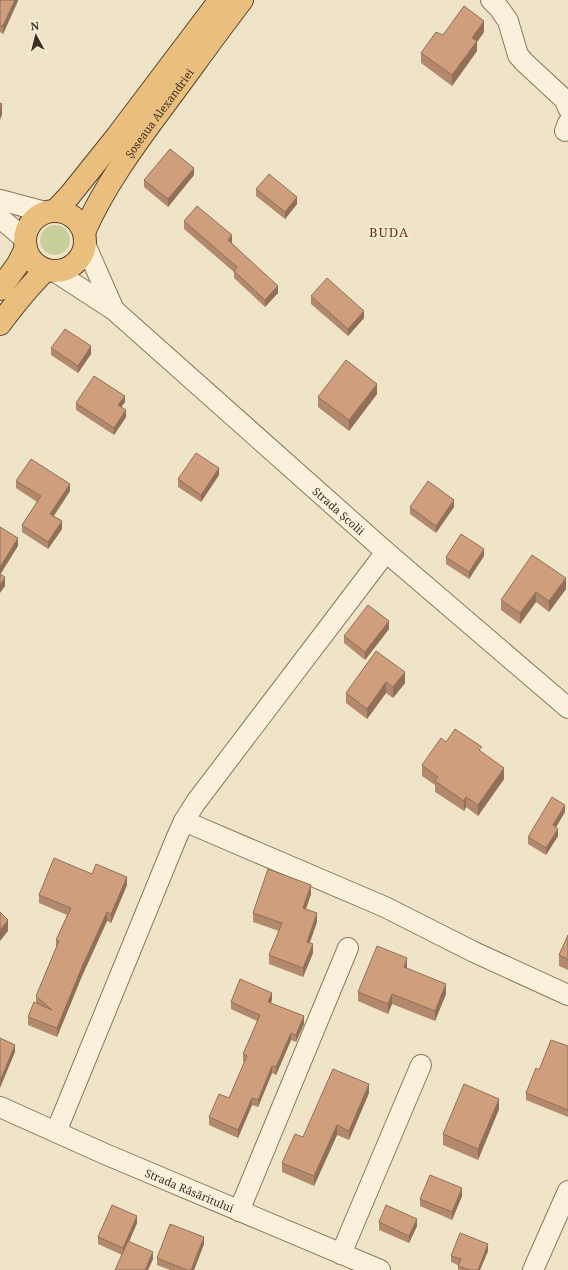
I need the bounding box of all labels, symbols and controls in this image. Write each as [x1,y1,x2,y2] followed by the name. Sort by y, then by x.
[16,16,56,56] north arrow
[30,18,40,34] text: N
[121,65,197,160] street label: Șoseaua Alexandriei
[369,223,409,241] district label: BUDA
[310,483,369,538] street label: Strada Școlii
[143,1164,237,1215] street label: Strada Răsăritului

